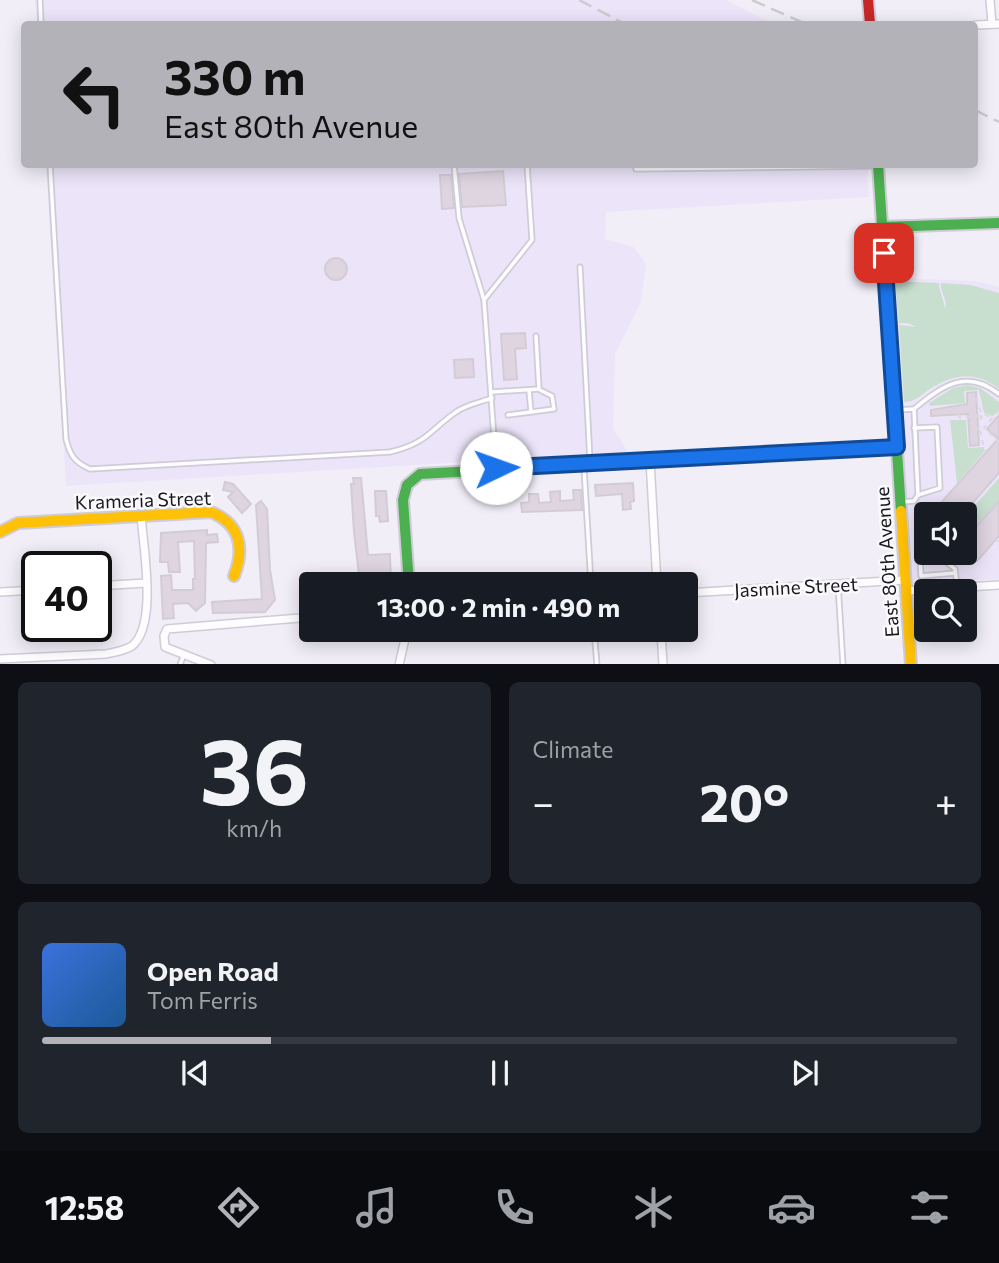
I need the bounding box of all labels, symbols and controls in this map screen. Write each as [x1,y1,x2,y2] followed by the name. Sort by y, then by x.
[164,45,305,105] text: 330 m
[49,49,140,140] icon: left
[164,105,418,145] text: East 80th Avenue
[854,223,914,283] pin
[865,234,903,272] icon: arrive
[459,431,533,505] position arrow
[74,486,212,513] street label: Krameria Street
[870,486,903,638] street label: East 80th Avenue
[914,502,977,642] map controls
[914,502,977,565] button: sound
[21,551,112,642] speed limit sign: 40
[734,572,859,601] street label: Jasmine Street
[914,579,977,642] button: search
[377,591,620,622] text: 13:00 · 2 min · 490 m
[200,712,309,824] text: 36
[533,735,614,763] text: Climate
[699,769,789,833] text: 20°
[533,778,554,825] text: −
[935,778,957,825] text: +
[226,814,282,842] text: km/h
[147,955,279,986] text: Open Road
[147,986,258,1014] text: Tom Ferris
[176,1054,214,1092] icon: previous
[481,1054,519,1092] icon: pause
[786,1054,824,1092] icon: next
[214,1183,263,1232] icon: directions
[352,1183,401,1232] icon: music
[490,1183,539,1232] icon: phone
[629,1183,678,1232] icon: climate
[767,1183,816,1232] icon: car
[905,1183,954,1232] icon: filters
[45,1187,124,1227] text: 12:58

